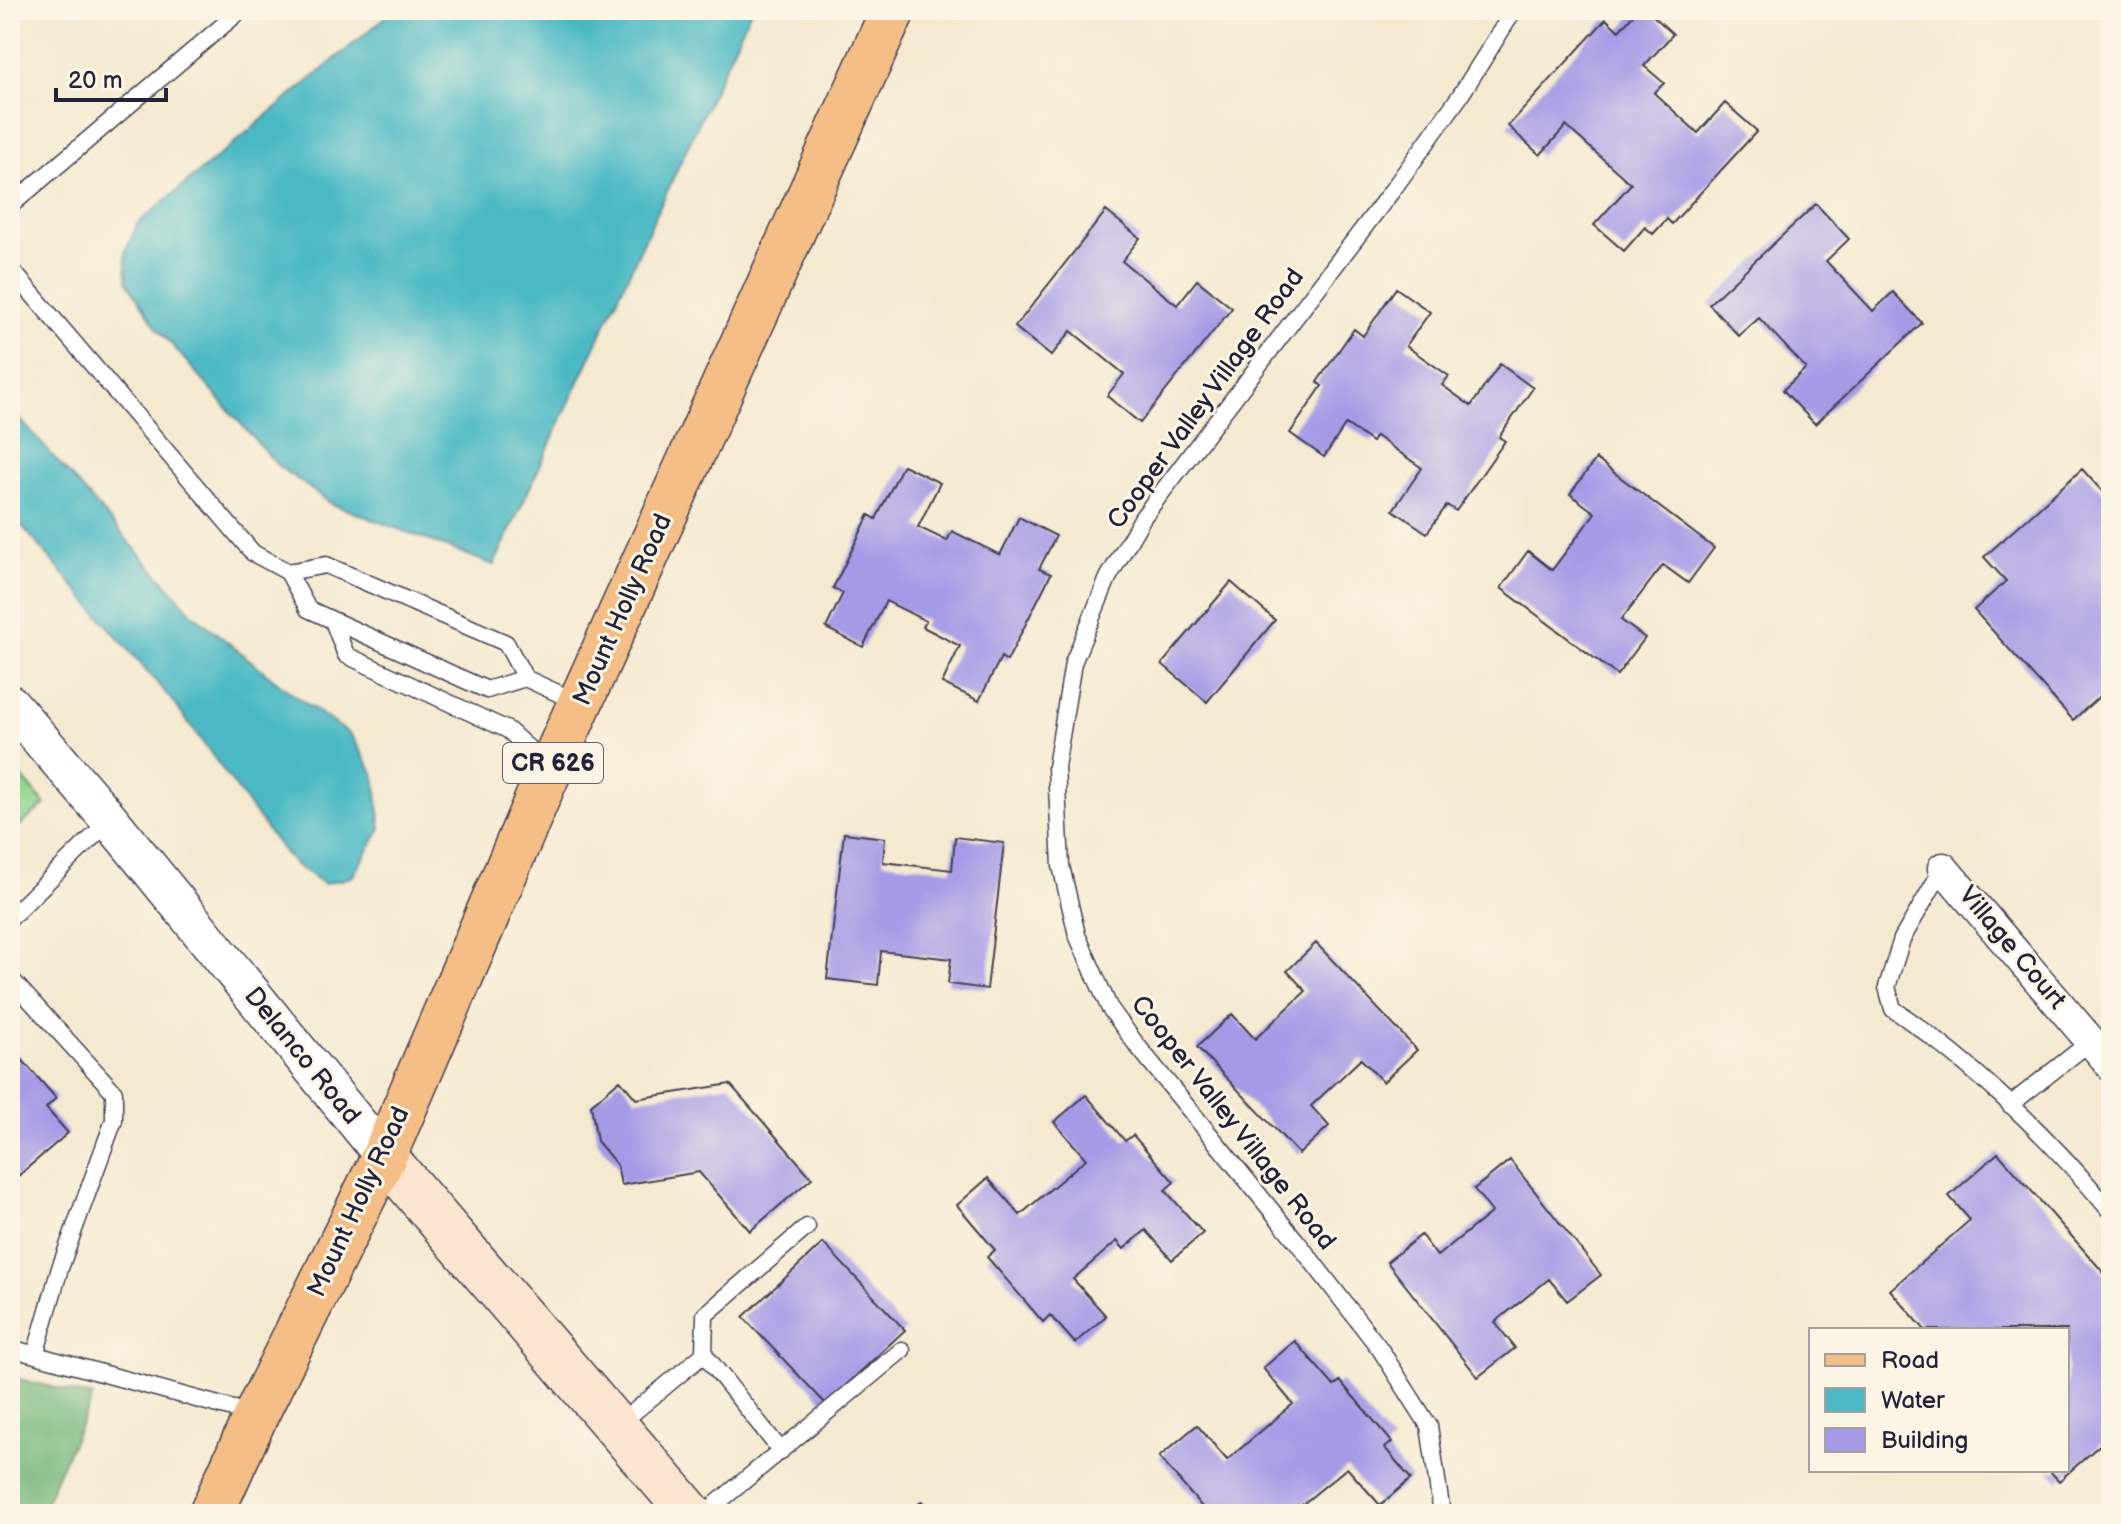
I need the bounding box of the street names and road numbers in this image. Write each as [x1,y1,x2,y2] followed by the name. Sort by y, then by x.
[1101,263,1311,535] street label: Cooper Valley Village Road
[567,509,679,711] street label: Mount Holly Road
[503,743,603,783] road number: CR 626
[1952,880,2072,1016] street label: Village Court
[237,981,367,1131] street label: Delanco Road
[1124,990,1342,1256] street label: Cooper Valley Village Road
[301,1102,417,1302] street label: Mount Holly Road

